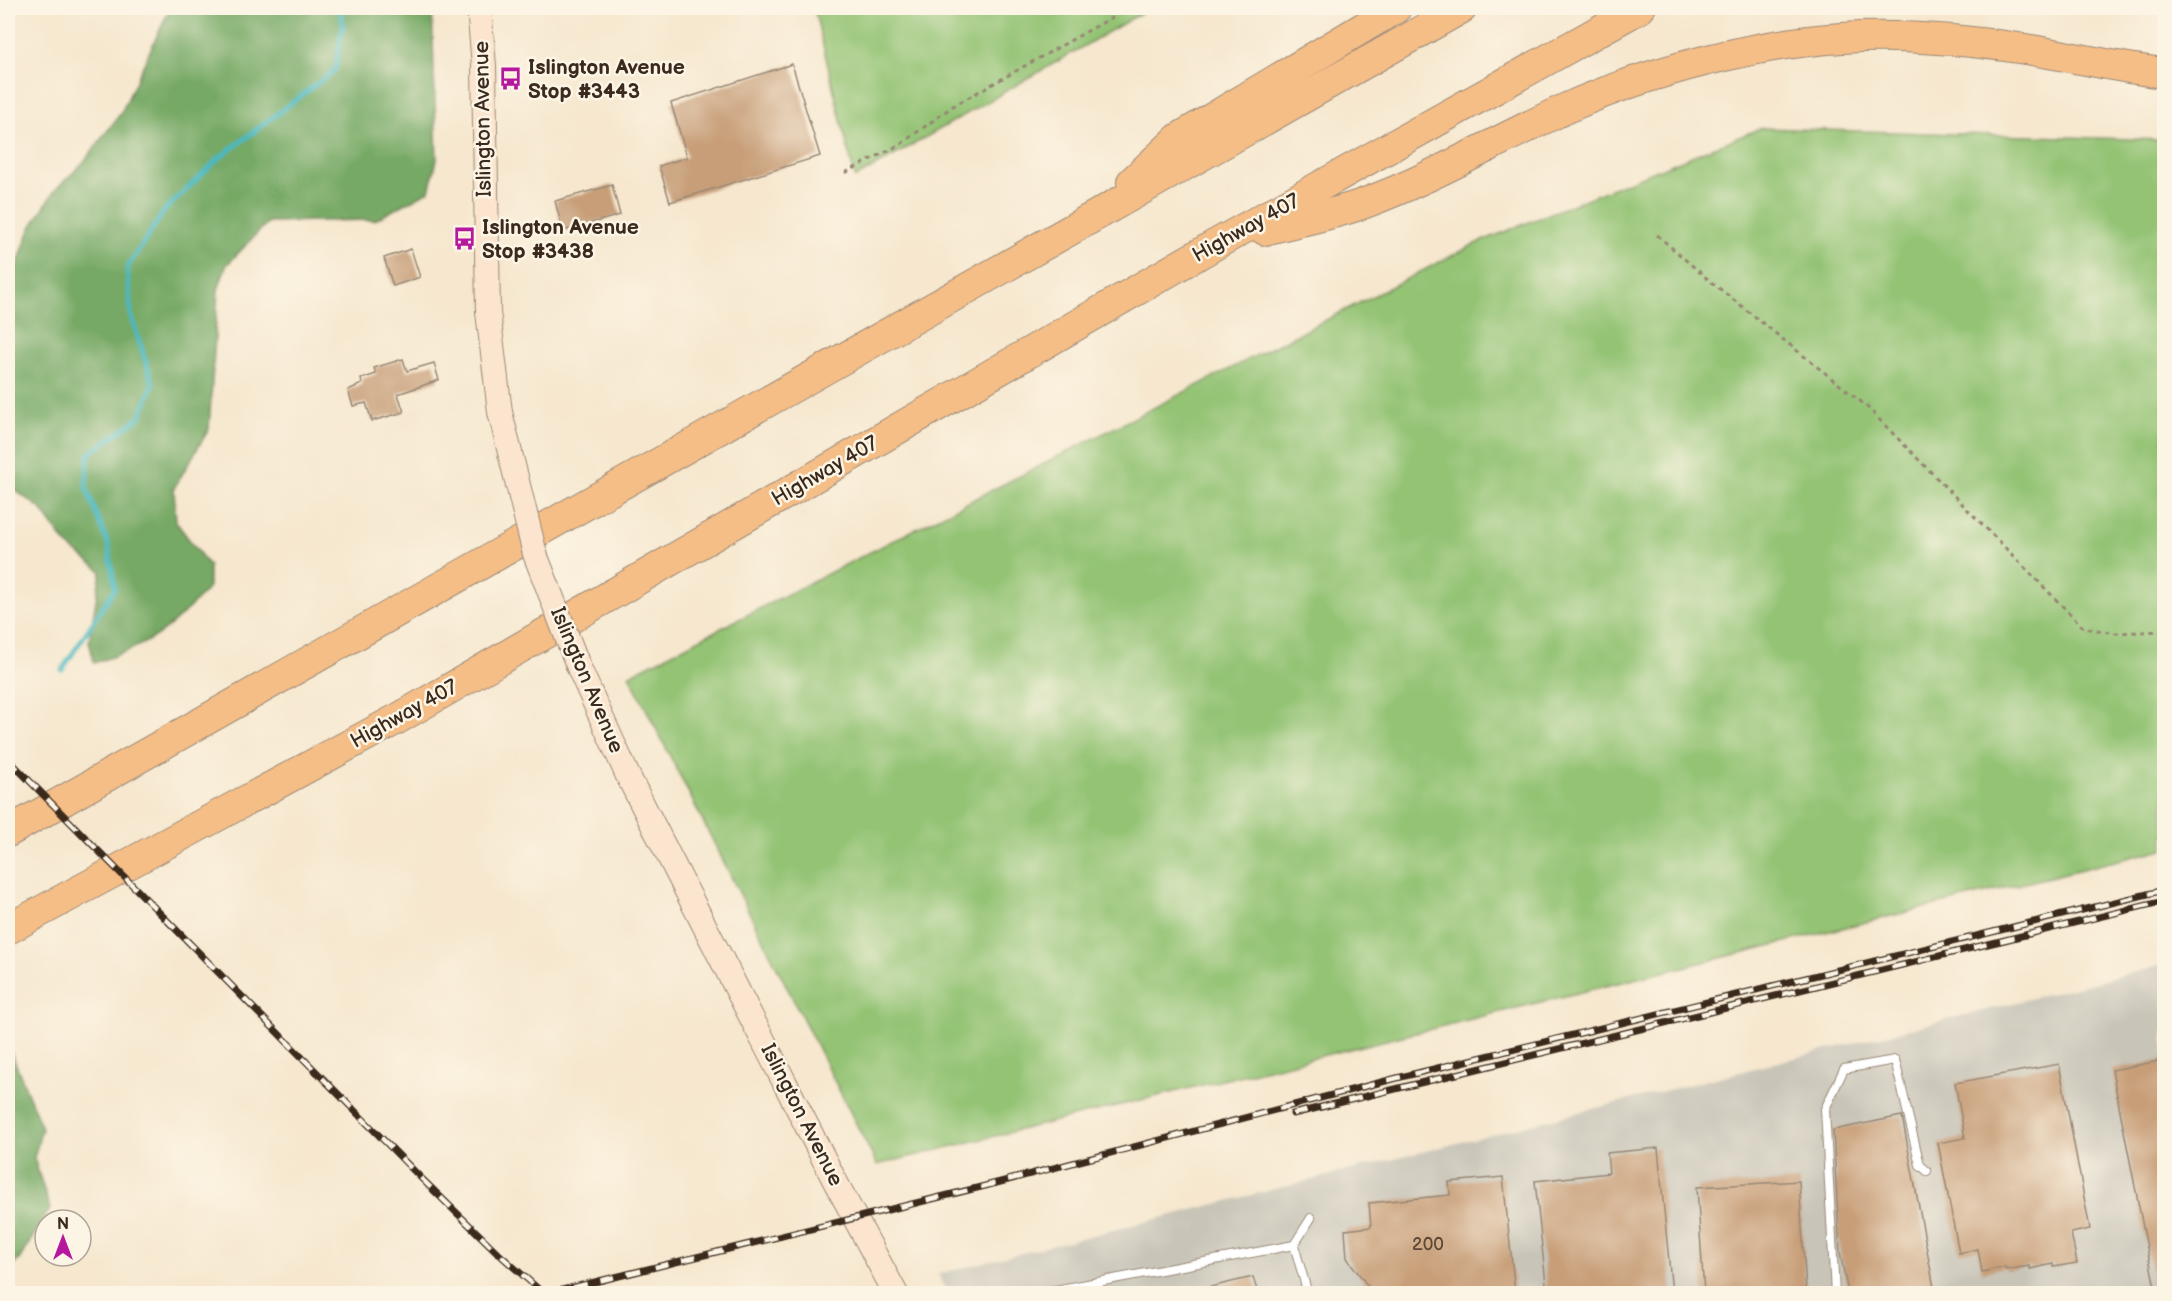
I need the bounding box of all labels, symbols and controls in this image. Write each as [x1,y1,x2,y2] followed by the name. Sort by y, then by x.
[469,41,497,197] street label: Islington Avenue
[528,55,685,104] place label: Islington Avenue Stop #3443
[497,66,523,92] bus stop icon: Islington Avenue Stop #3443
[1188,188,1305,268] street label: Highway 407
[482,215,639,264] place label: Islington Avenue Stop #3438
[451,226,477,252] bus stop icon: Islington Avenue Stop #3438
[767,430,883,512] street label: Highway 407
[545,603,629,757] street label: Islington Avenue
[346,674,463,754] street label: Highway 407
[755,1040,849,1190] street label: Islington Avenue
[33,1208,93,1268] north arrow
[57,1215,69,1234] text: N
[1412,1234,1444,1255] house number: 200

